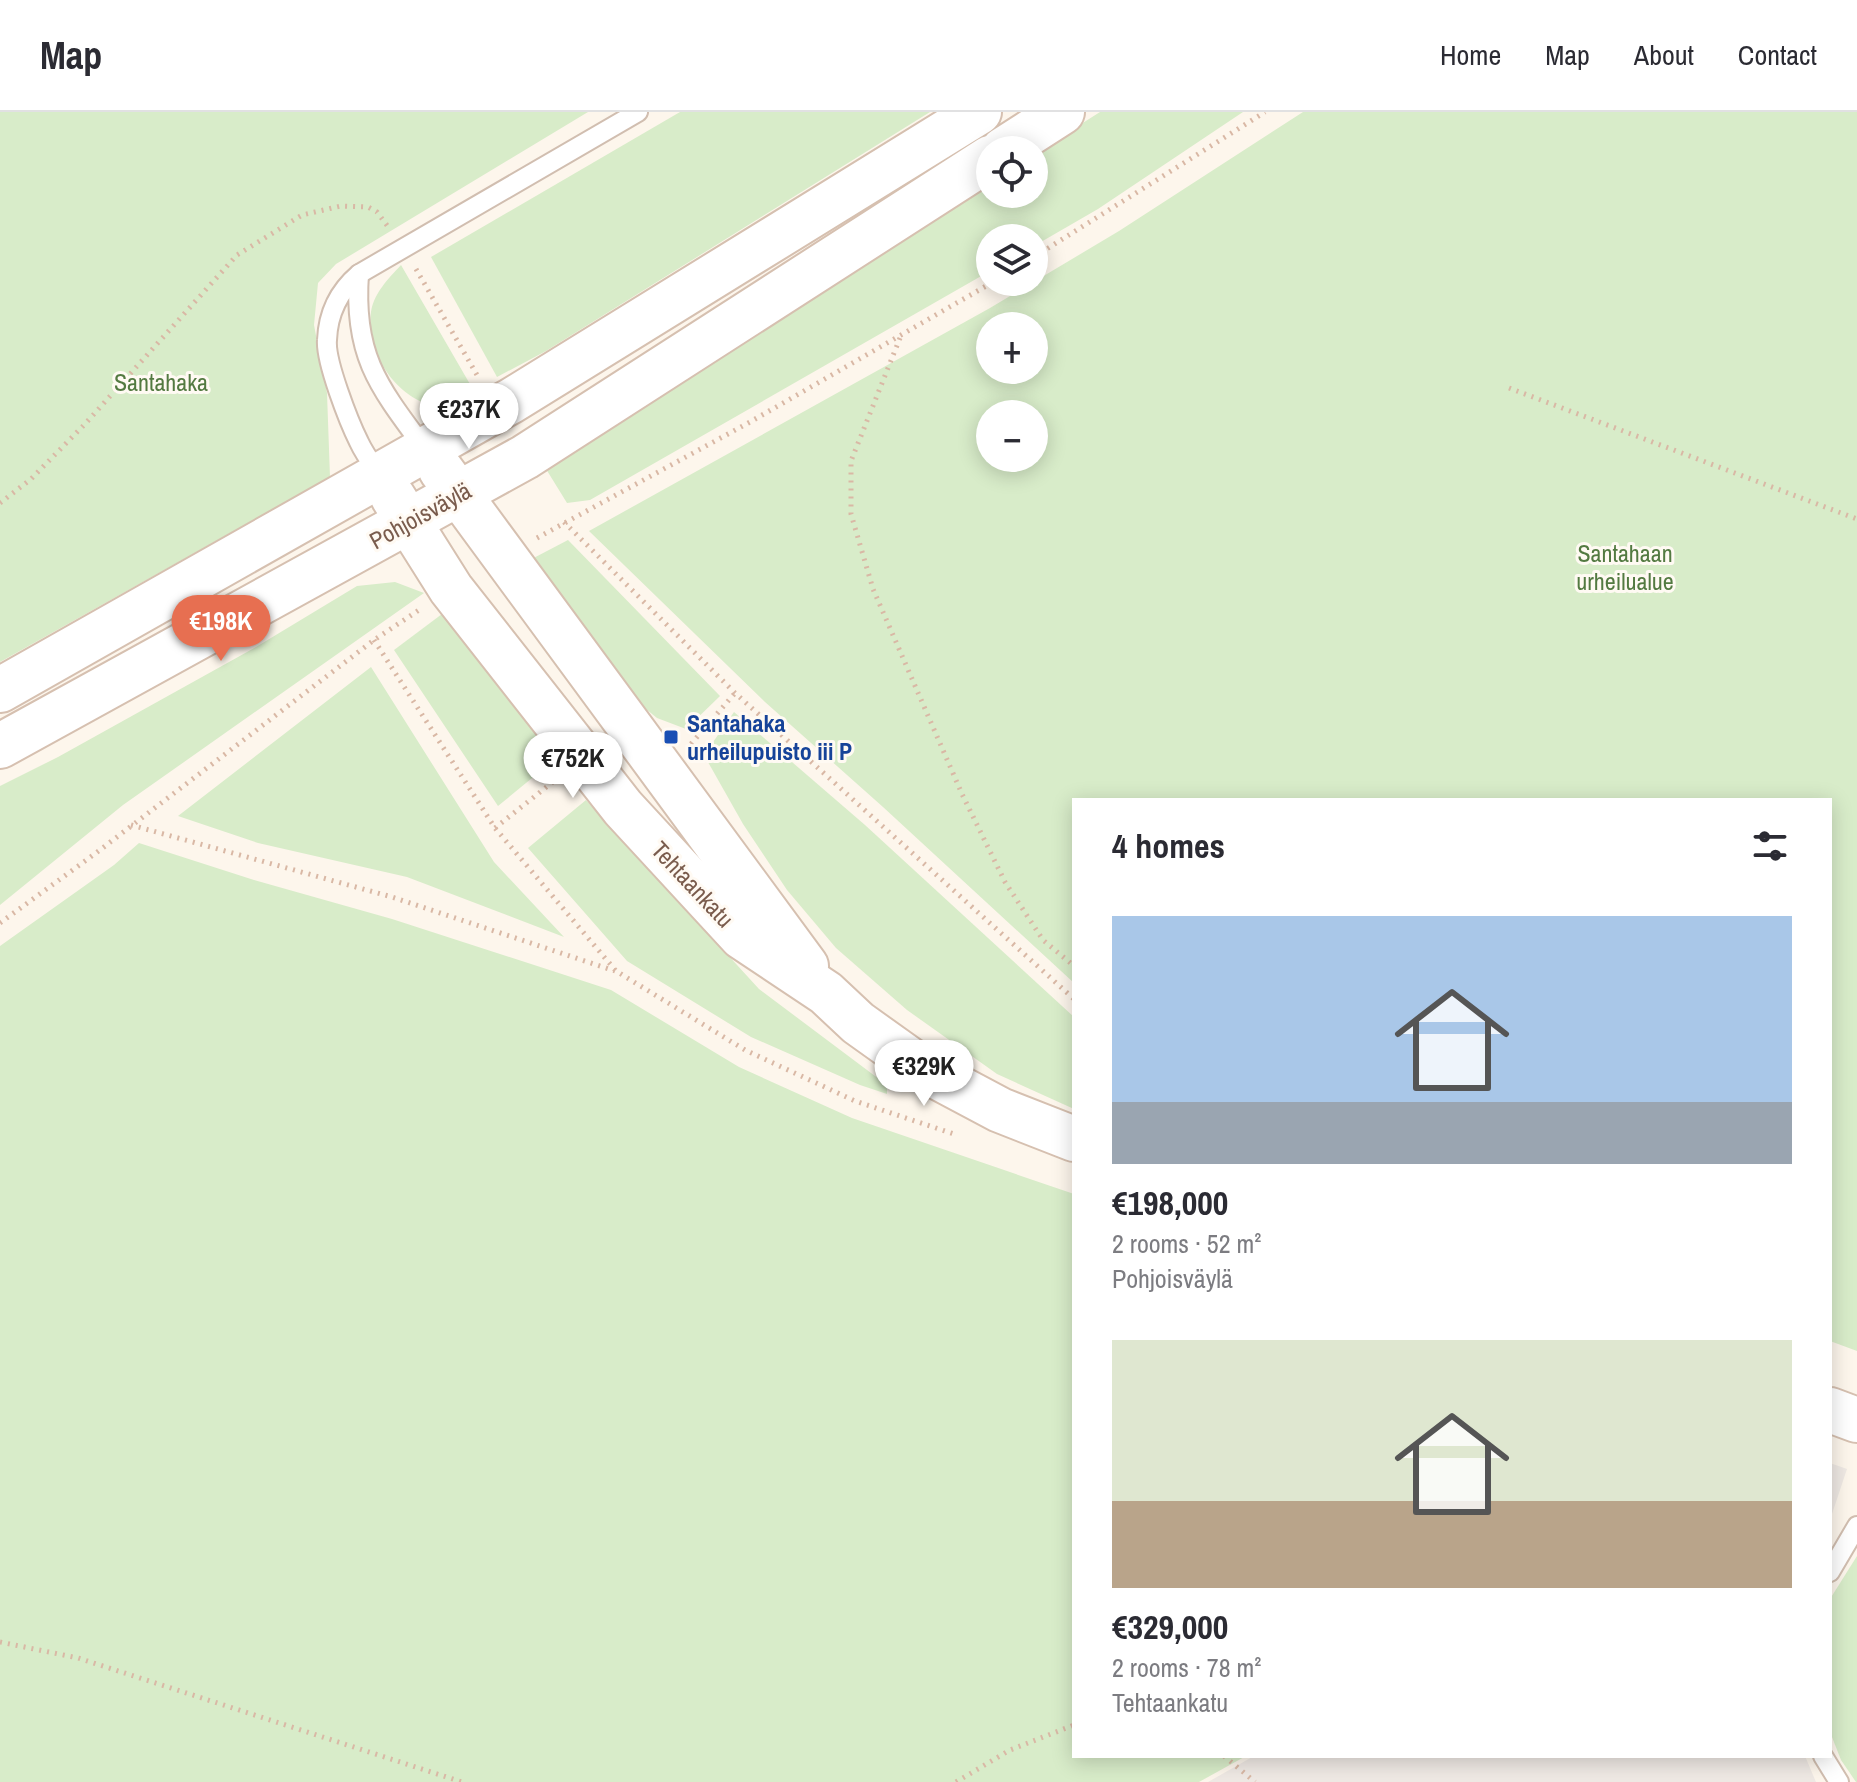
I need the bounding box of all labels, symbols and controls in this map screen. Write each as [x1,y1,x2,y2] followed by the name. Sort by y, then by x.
[40,30,102,81] text: Map
[1440,36,1501,74] text: Home
[1545,36,1590,74] text: Map
[1634,36,1694,74] text: About
[1738,36,1817,74] text: Contact
[976,136,1048,472] map controls
[976,136,1048,208] button: locate
[976,224,1048,296] button: layers
[976,312,1048,384] button: +
[114,366,208,398] park label: Santahaka
[413,383,525,451] pin: €237K
[438,391,500,426] text: €237K
[976,400,1048,472] button: −
[363,474,477,556] street label: Pohjoisväylä
[1576,537,1674,597] park label: Santahaan urheilualue
[165,595,277,663] pin: €198K
[190,603,252,638] text: €198K
[687,707,852,767] place label: Santahaka urheilupuisto iii P
[662,728,680,746] marker: Santahaka urheilupuisto iii P
[517,732,629,800] pin: €752K
[542,740,604,775] text: €752K
[1112,823,1225,869] text: 4 homes
[1748,824,1792,868] icon: filters
[645,834,741,934] street label: Tehtaankatu
[1380,968,1524,1112] icon: home
[868,1040,980,1108] pin: €329K
[893,1048,955,1083] text: €329K
[1112,1180,1228,1226] text: €198,000
[1112,1226,1261,1261] text: 2 rooms · 52 m²
[1112,1261,1233,1296] text: Pohjoisväylä
[1380,1392,1524,1536] icon: home
[1112,1604,1228,1650] text: €329,000
[1112,1650,1261,1685] text: 2 rooms · 78 m²
[1112,1685,1228,1720] text: Tehtaankatu

